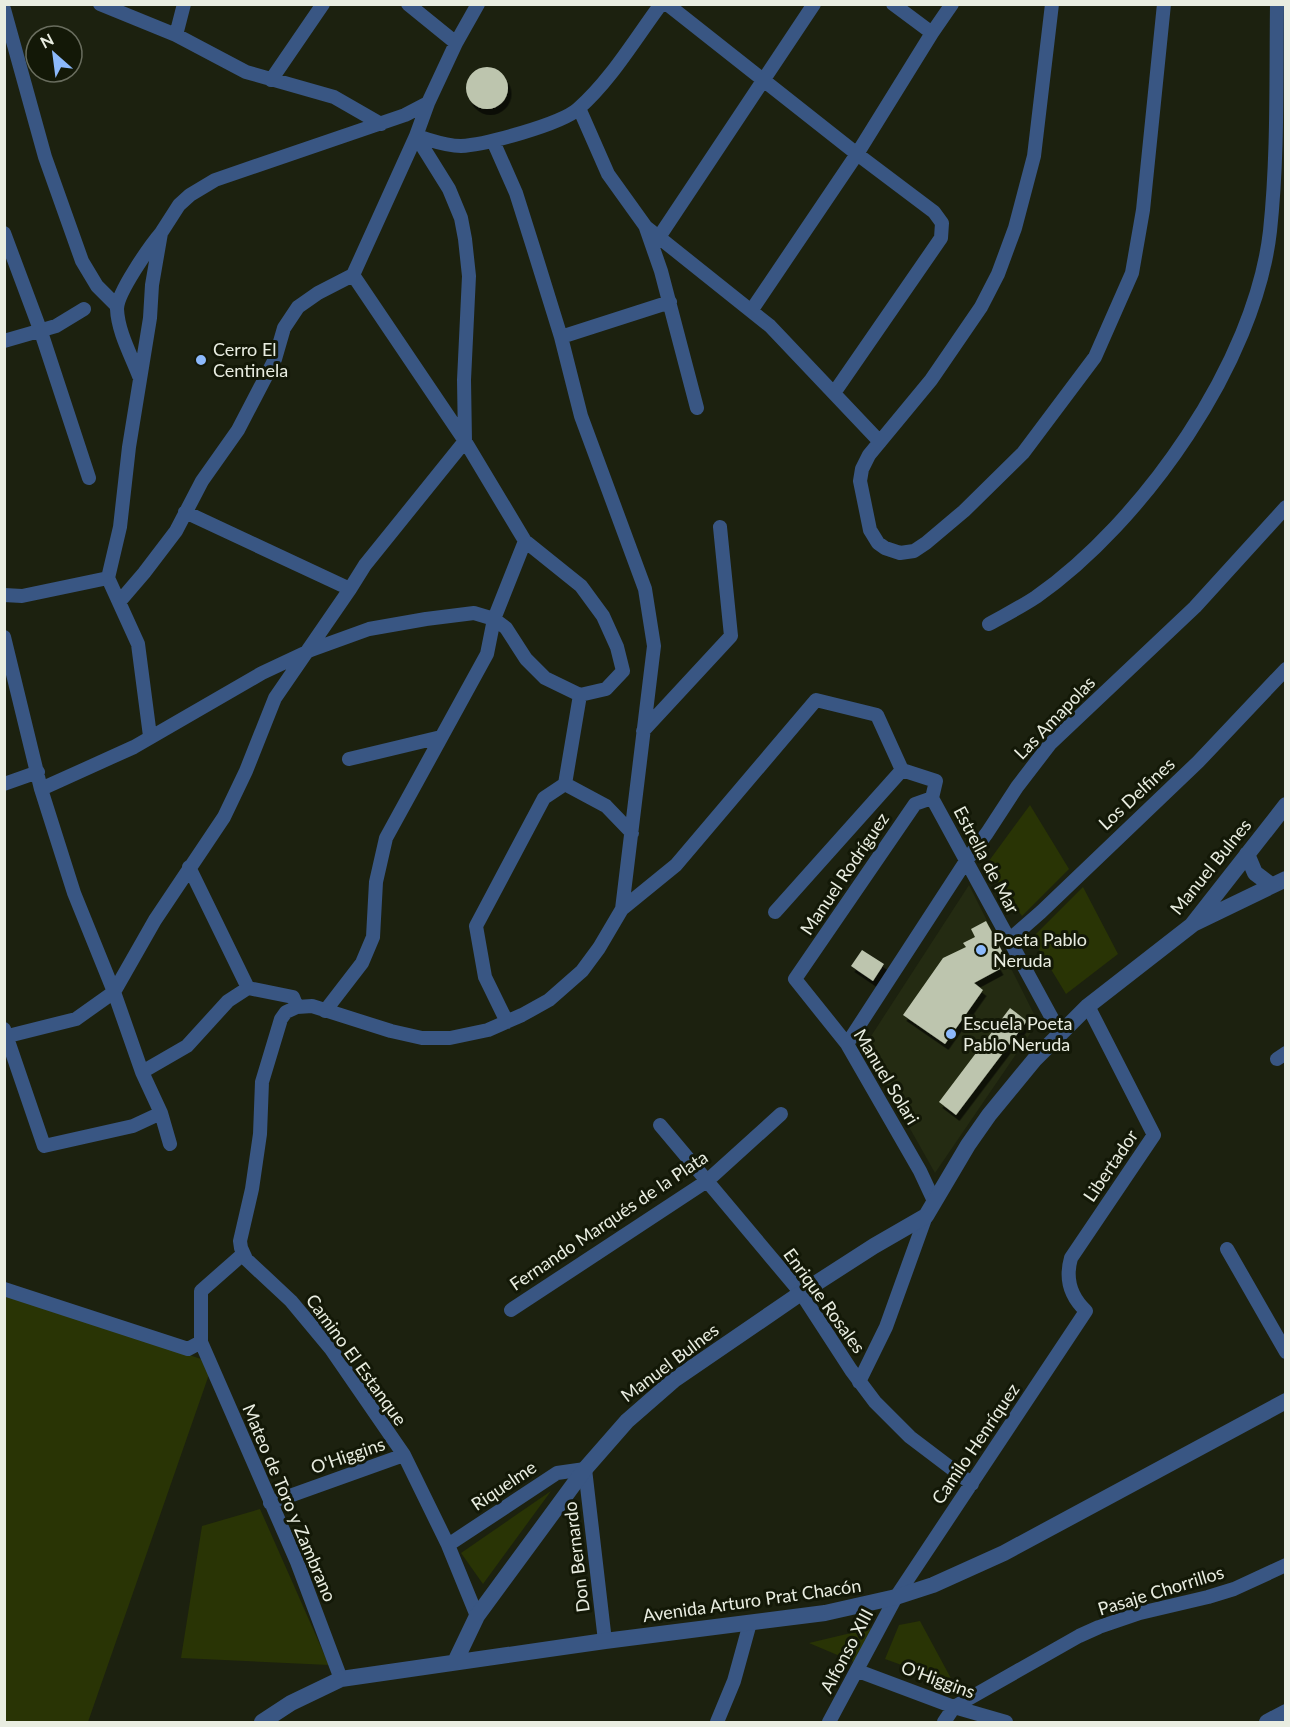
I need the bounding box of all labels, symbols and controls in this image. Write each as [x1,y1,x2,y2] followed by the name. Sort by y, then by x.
[24,24,84,84] north arrow
[37,29,57,52] text: N
[213,338,288,381] place label: Cerro El Centinela
[194,353,208,367] marker: Cerro El Centinela
[1009,671,1100,763] street label: Las Amapolas
[1094,752,1179,834] street label: Los Delfines
[949,802,1025,917] street label: Estrella de Mar
[795,808,893,939] street label: Manuel Rodríguez
[1165,814,1256,919] street label: Manuel Bulnes
[993,928,1087,971] place label: Poeta Pablo Neruda
[974,943,988,957] marker: Poeta Pablo Neruda
[963,1012,1072,1055] place label: Escuela Poeta Pablo Neruda
[850,1025,924,1128] street label: Manuel Solari
[944,1027,958,1041] marker: Escuela Poeta Pablo Neruda
[1078,1125,1142,1206] street label: Libertador
[505,1146,712,1295] street label: Fernando Marqués de la Plata
[779,1244,870,1357] street label: Enrique Rosales
[302,1289,412,1429] street label: Camino El Estanque
[616,1318,723,1406] street label: Manuel Bulnes
[927,1379,1024,1508] street label: Camilo Henríquez
[238,1401,342,1605] street label: Mateo de Toro y Zambrano
[308,1432,388,1478] street label: O'Higgins
[467,1455,540,1515] street label: Riquelme
[558,1500,594,1614] street label: Don Bernardo
[1095,1560,1227,1620] street label: Pasaje Chorrillos
[641,1574,862,1626] street label: Avenida Arturo Prat Chacón
[815,1605,877,1696] street label: Alfonso XIII
[898,1656,978,1703] street label: O'Higgins

